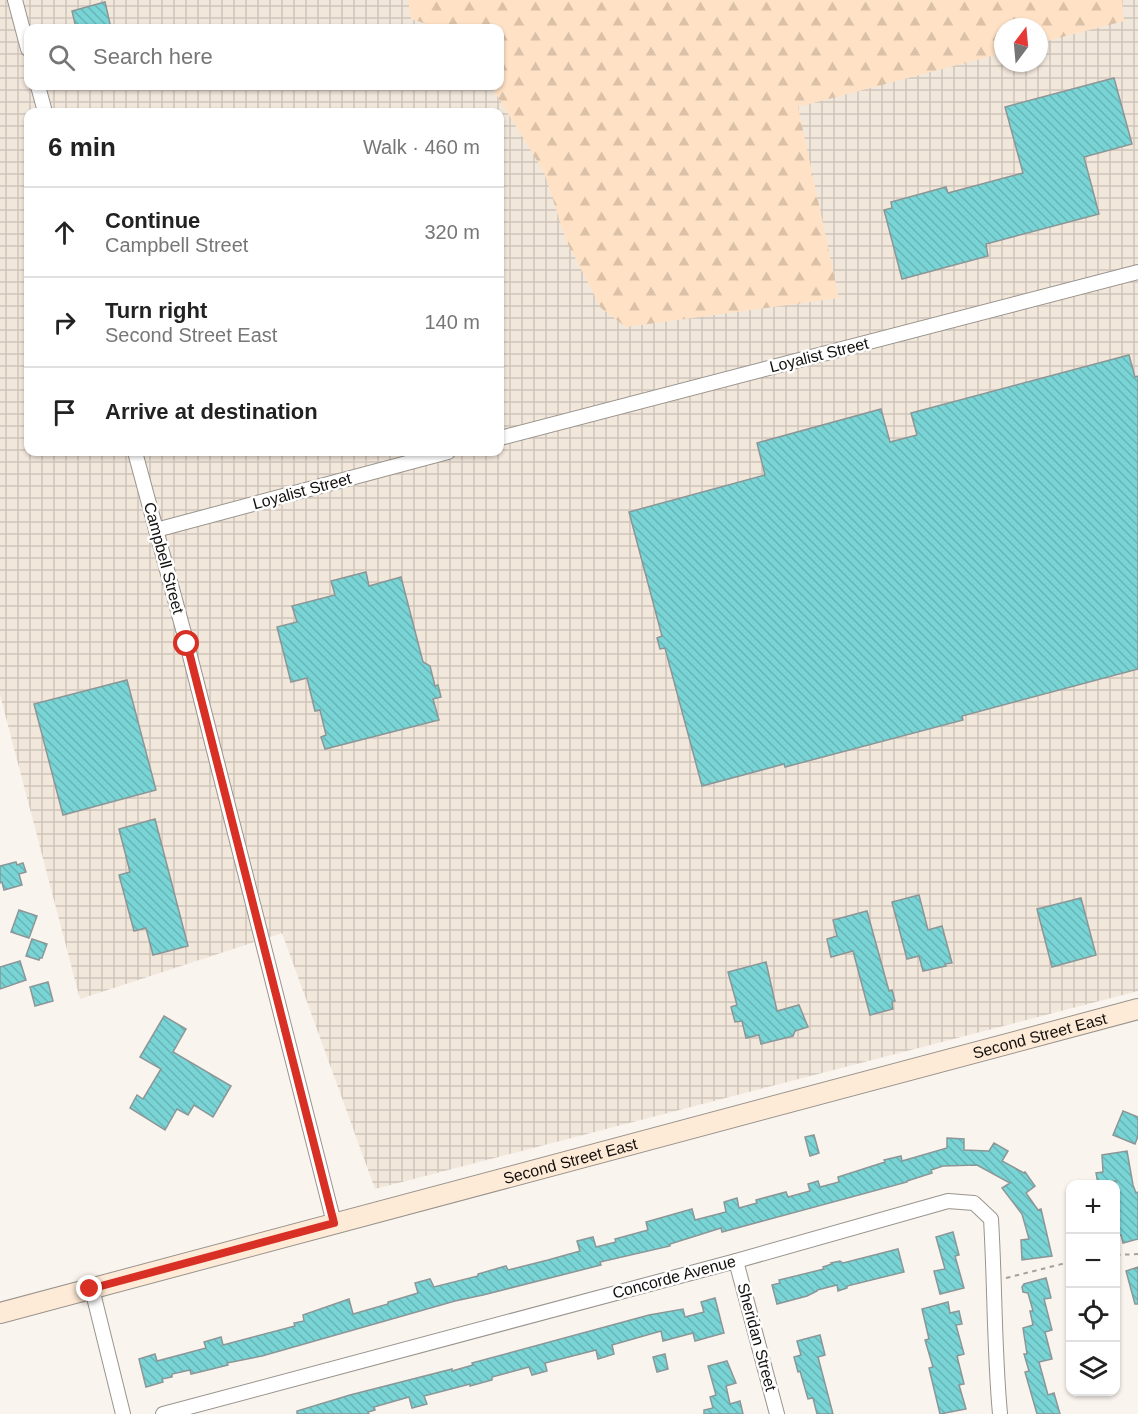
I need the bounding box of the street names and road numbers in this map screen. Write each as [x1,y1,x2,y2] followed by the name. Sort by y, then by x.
[768,334,871,376] street label: Loyalist Street
[251,470,354,512] street label: Loyalist Street
[141,500,187,616] street label: Campbell Street
[971,1009,1109,1061] street label: Second Street East
[501,1135,639,1187] street label: Second Street East
[611,1252,738,1302] street label: Concorde Avenue
[734,1281,780,1393] street label: Sheridan Street

